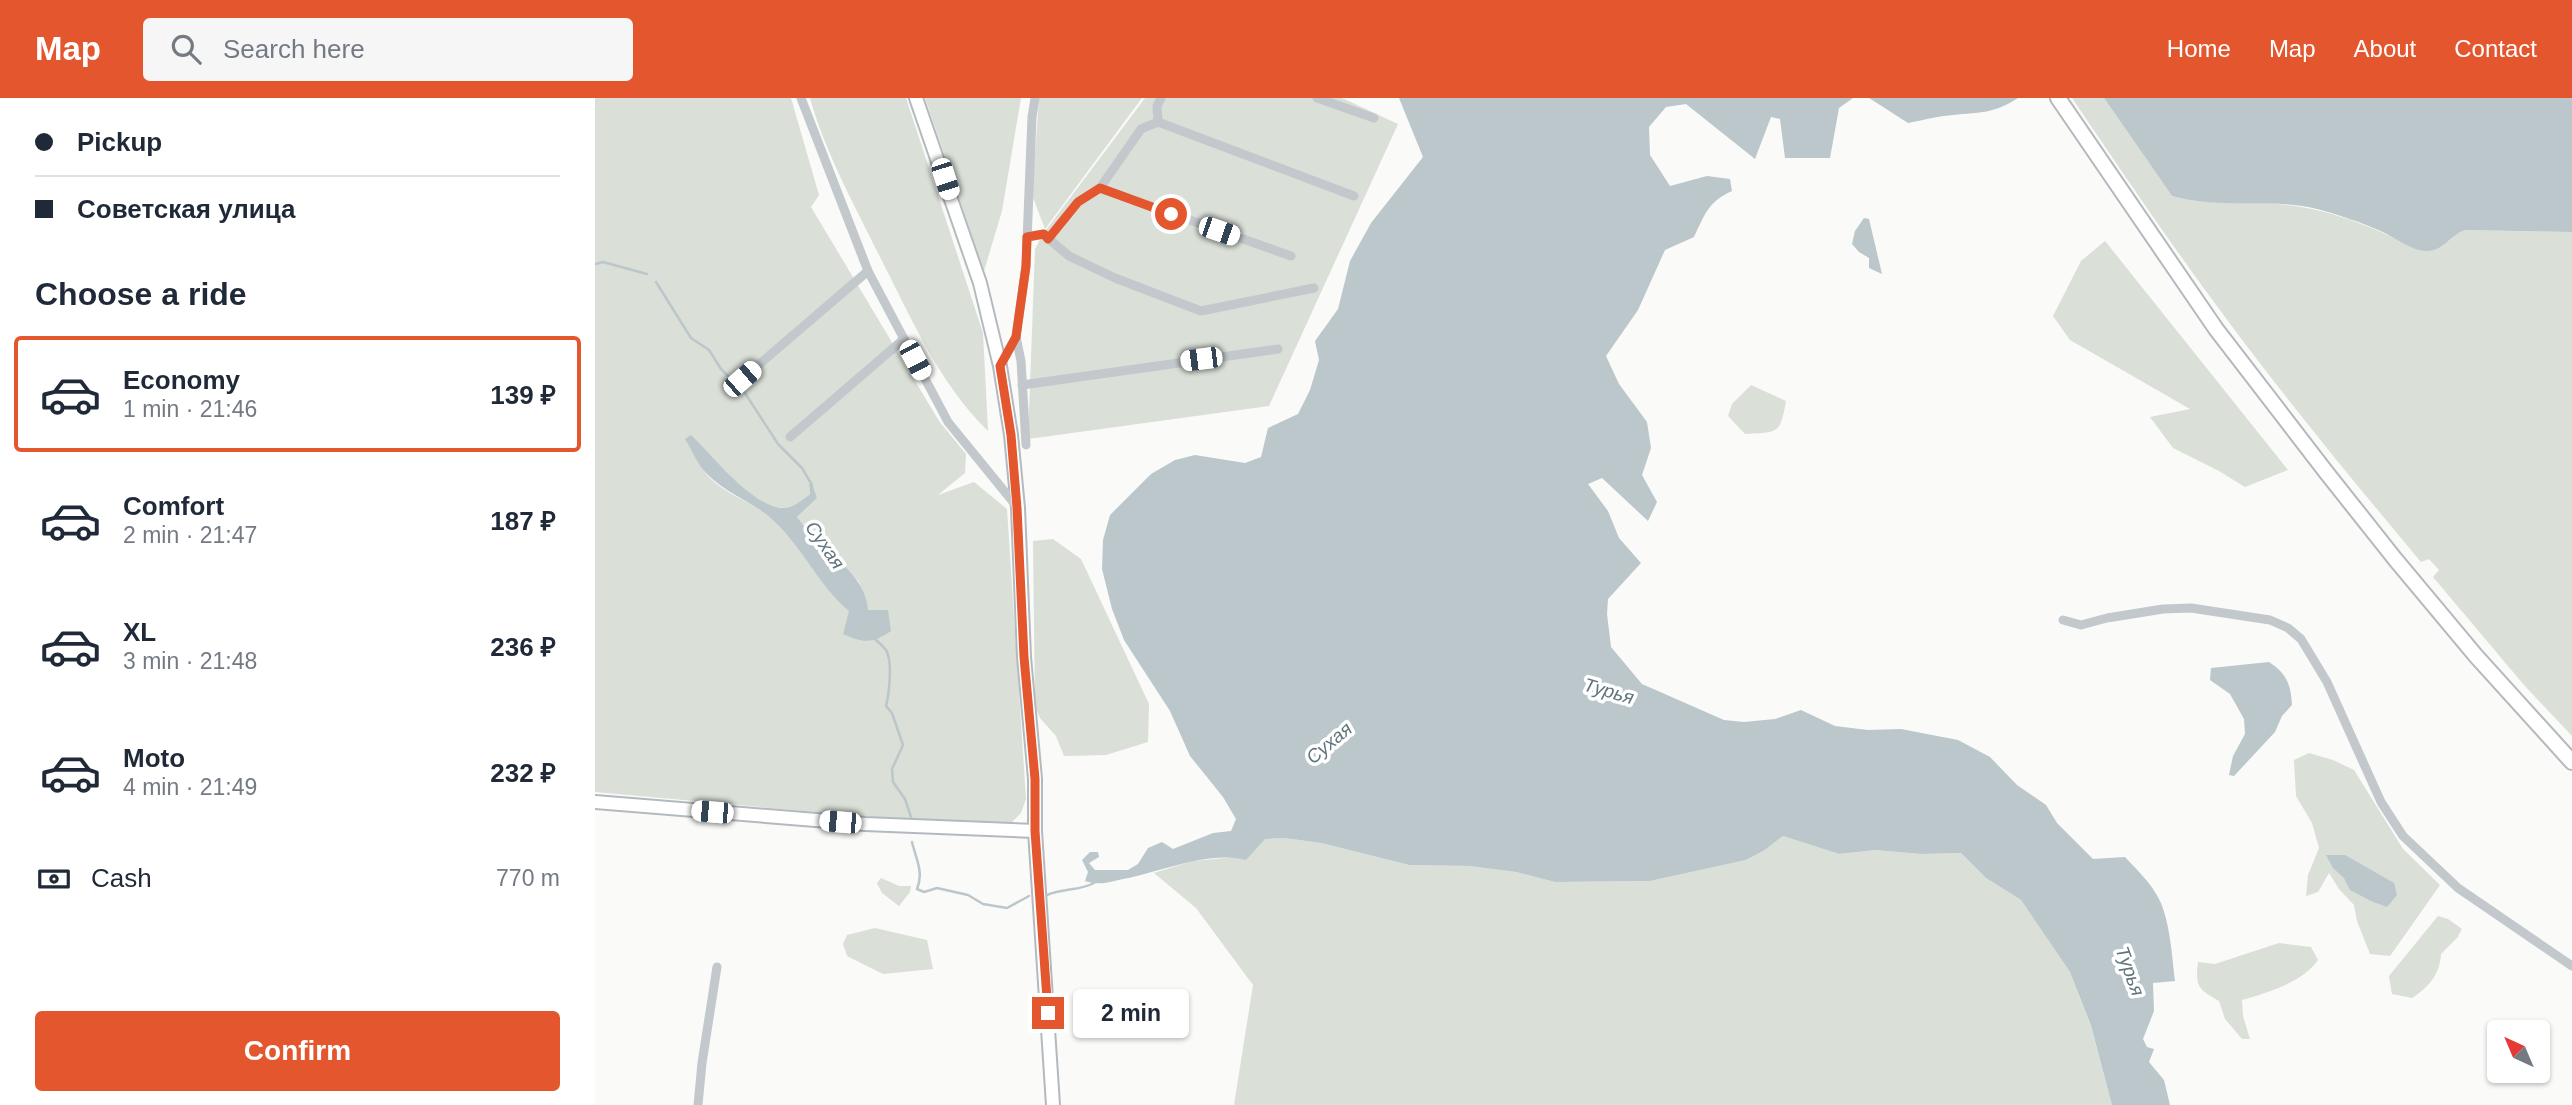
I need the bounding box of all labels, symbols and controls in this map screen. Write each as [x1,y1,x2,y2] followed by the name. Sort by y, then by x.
[143,18,633,81] search box
[35,30,101,67] text: Map
[167,30,205,68] icon: search
[223,34,365,64] text: Search here
[2167,35,2231,62] text: Home
[2269,35,2316,62] text: Map
[2354,35,2416,62] text: About
[2454,35,2537,62] text: Contact
[77,127,162,157] text: Pickup
[929,156,962,202] car
[77,194,296,224] text: Советская улица
[1155,198,1187,230] route start
[1196,214,1243,248] car
[35,276,247,312] text: Choose a ride
[896,337,935,383] car
[1179,346,1224,372] car
[720,357,765,401] car
[39,363,102,426] icon: car
[123,365,240,395] text: Economy
[490,380,556,410] text: 139 ₽
[123,396,257,422] text: 1 min · 21:46
[39,489,102,552] icon: car
[123,491,224,521] text: Comfort
[490,506,556,536] text: 187 ₽
[801,517,849,573] water label: Сухая
[123,522,257,548] text: 2 min · 21:47
[39,615,102,678] icon: car
[123,617,156,647] text: XL
[490,632,556,662] text: 236 ₽
[123,648,257,674] text: 3 min · 21:48
[1582,674,1636,708] water label: Турья
[1302,718,1356,768] water label: Сухая
[39,741,102,804] icon: car
[123,743,185,773] text: Moto
[490,758,556,788] text: 232 ₽
[123,774,257,800] text: 4 min · 21:49
[691,800,734,824] car
[819,810,862,834] car
[35,860,73,898] icon: cash
[91,863,152,893] text: Cash
[496,865,560,891] text: 770 m
[2111,943,2149,999] water label: Турья
[1072,988,1188,1038] callout: 2 min
[1032,997,1064,1029] route end
[1101,1000,1161,1026] text: 2 min
[35,1011,560,1091] button: Confirm
[2487,1020,2550,1083] north arrow
[2487,1020,2550,1083] map controls

